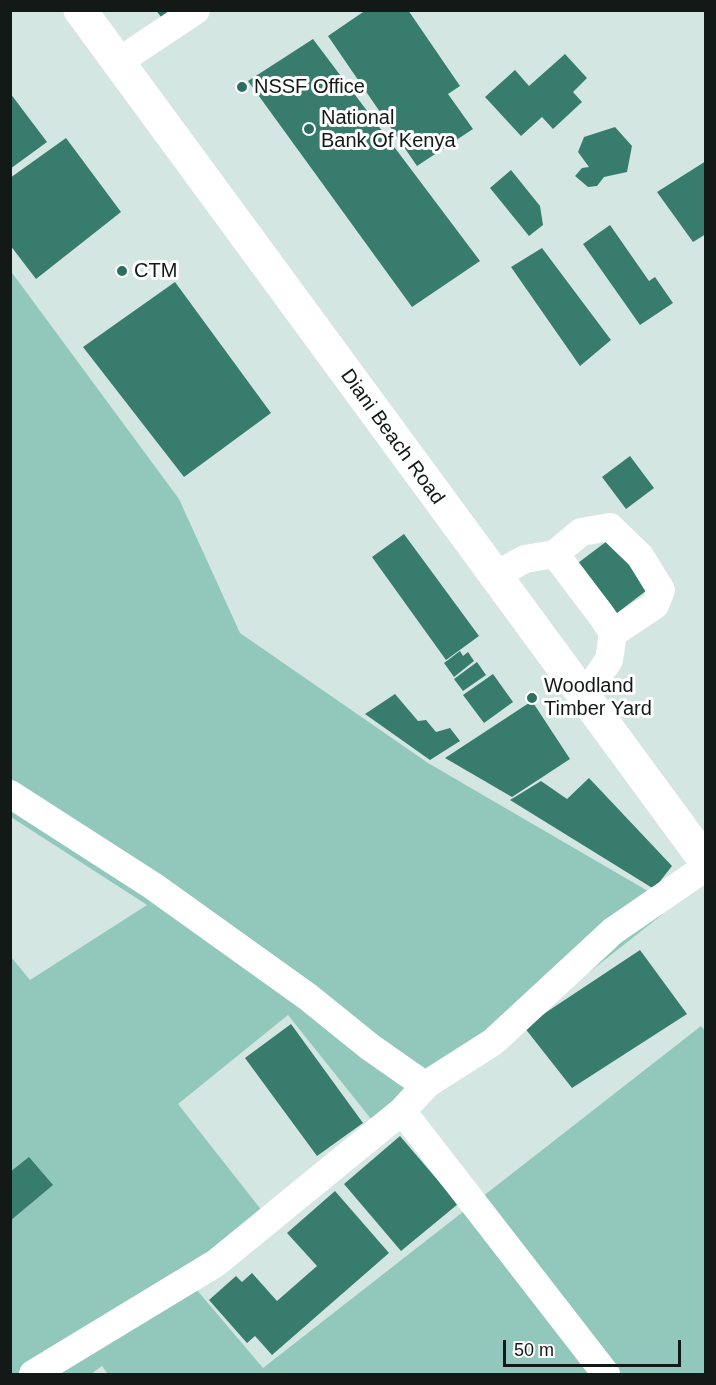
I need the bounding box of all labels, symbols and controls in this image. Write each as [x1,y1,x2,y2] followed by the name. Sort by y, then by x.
[254,75,365,99] place label: NSSF Office
[235,80,249,94] marker: NSSF Office
[321,106,456,153] place label: National Bank Of Kenya
[302,122,316,136] marker: National Bank Of Kenya
[134,259,177,283] place label: CTM
[115,264,129,278] marker: CTM
[335,365,449,509] street label: Diani Beach Road
[544,674,652,721] place label: Woodland Timber Yard
[525,691,539,705] marker: Woodland Timber Yard
[506,1328,684,1366] scale bar
[514,1340,554,1360] text: 50 m

